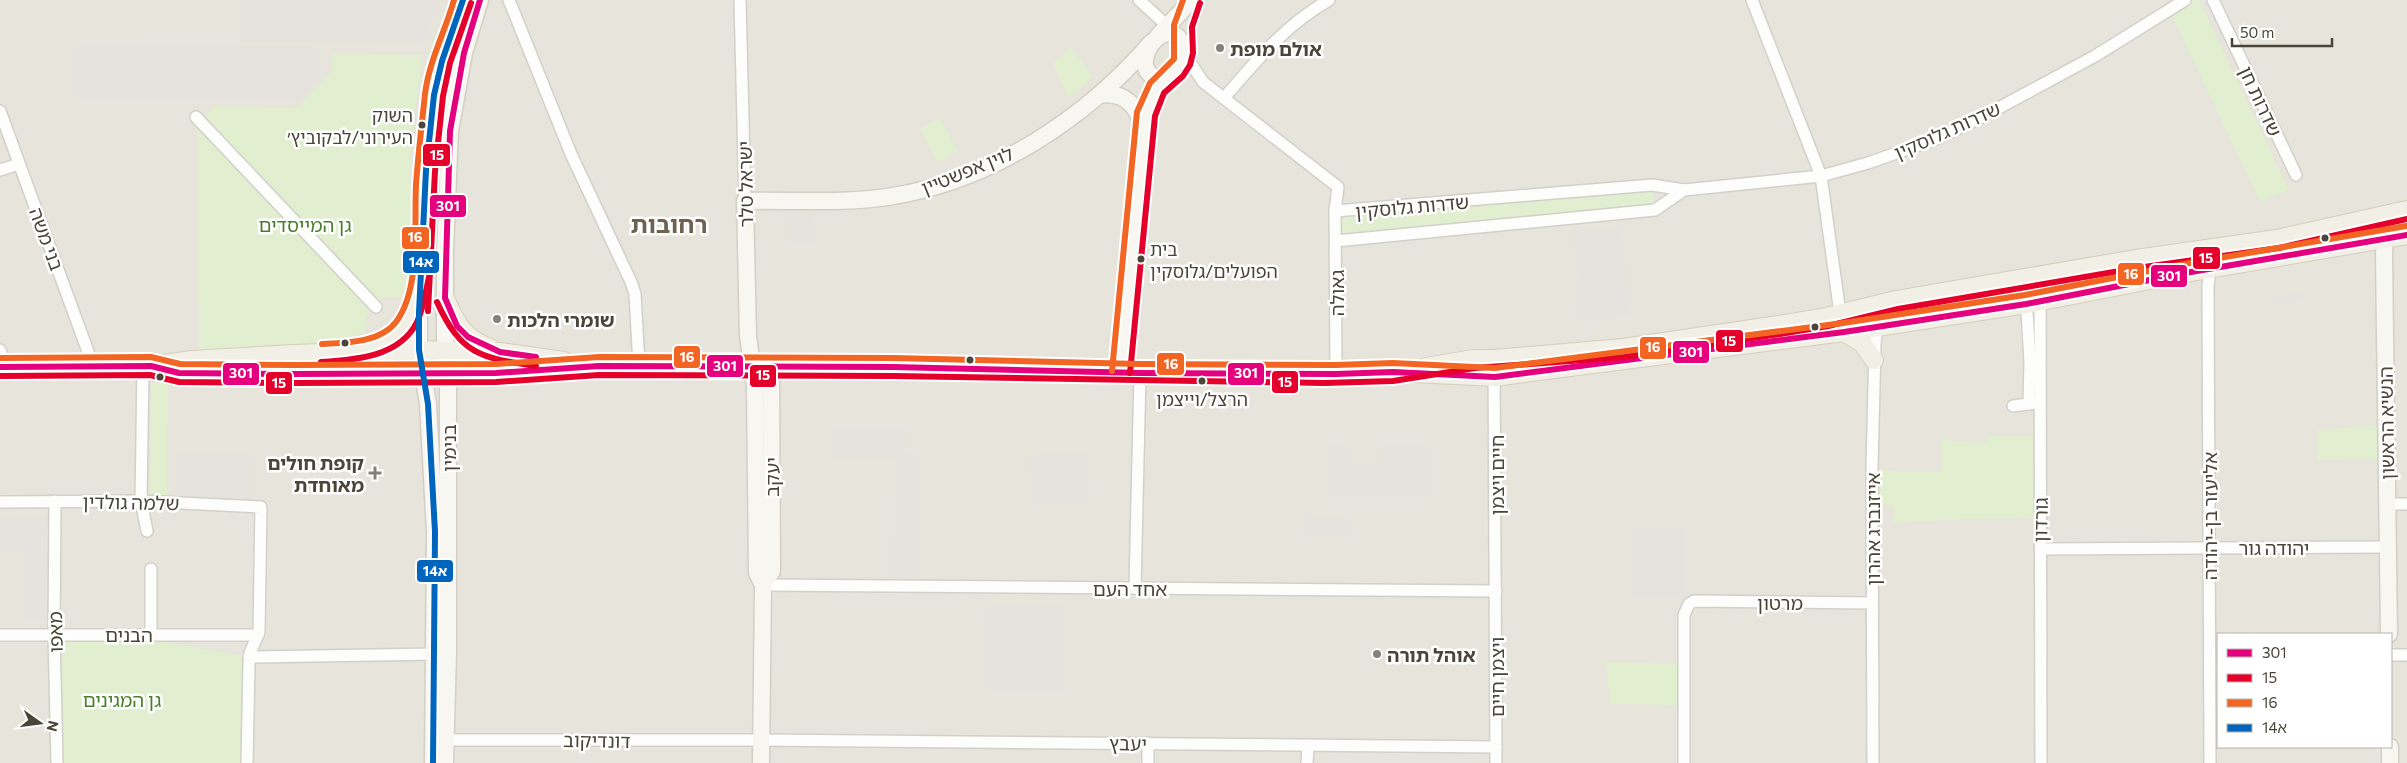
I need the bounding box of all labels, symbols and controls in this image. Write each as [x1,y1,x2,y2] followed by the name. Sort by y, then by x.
[2232,15,2332,47] scale bar
[2240,23,2274,41] text: 50 m
[1230,37,1322,60] place label: אולם מופת
[1214,42,1226,54] marker: אולם מופת
[2235,62,2287,140] street label: שדרות חן
[1890,96,2004,164] street label: שדרות גלוסקין
[287,104,413,148] place label: השוק העירוני/לבקוביץ׳
[417,120,427,130] marker: השוק העירוני/לבקוביץ׳
[733,140,757,228] street label: ישראל טלר
[918,141,1017,199] street label: לוין אפשטיין
[422,143,451,167] line badge: 15
[430,146,444,163] text: 15
[1354,190,1470,222] street label: שדרות גלוסקין
[429,194,467,218] line badge: 301
[436,197,460,214] text: 301
[25,204,69,274] street label: בני משה
[630,209,708,238] district label: רחובות
[258,213,352,236] park label: גן המייסדים
[401,226,430,250] line badge: 16
[408,228,423,245] text: 16
[2320,233,2330,243] unlabelled marker
[1150,238,1278,282] place label: בית הפועלים/גלוסקין
[2192,246,2221,270] line badge: 15
[2199,249,2213,266] text: 15
[402,250,440,274] line badge: 14א
[409,253,434,270] text: 14א
[1136,254,1146,264] marker: בית הפועלים/גלוסקין
[2117,262,2145,286] line badge: 16
[2150,264,2188,288] line badge: 301
[2124,265,2139,282] text: 16
[2157,267,2181,284] text: 301
[1325,270,1348,316] street label: גאולה
[507,308,615,331] place label: שומרי הלכות
[491,313,503,325] marker: שומרי הלכות
[1810,322,1820,332] unlabelled marker
[1715,329,1744,353] line badge: 15
[1722,332,1736,349] text: 15
[1639,336,1667,360] line badge: 16
[340,338,350,348] unlabelled marker
[1646,338,1661,355] text: 16
[1672,340,1710,364] line badge: 301
[1679,343,1703,360] text: 301
[673,345,701,369] line badge: 16
[680,348,695,365] text: 16
[1156,352,1185,376] line badge: 16
[706,354,744,378] line badge: 301
[965,355,975,365] unlabelled marker
[1164,355,1179,372] text: 16
[713,357,737,374] text: 301
[222,362,260,386] line badge: 301
[1227,362,1265,386] line badge: 301
[229,364,253,381] text: 301
[749,364,777,388] line badge: 15
[1234,364,1258,381] text: 301
[756,366,770,383] text: 15
[2374,366,2398,480] street label: הנשיא הראשון
[1271,370,1299,394] line badge: 15
[265,371,293,395] line badge: 15
[155,372,165,382] unlabelled marker
[1278,373,1292,390] text: 15
[272,374,286,391] text: 15
[1197,376,1207,386] marker: הרצל/וייצמן
[1156,388,1248,410] place label: הרצל/וייצמן
[437,424,460,472] street label: בנימין
[1485,435,1508,515] street label: חיים ויצמן
[267,451,364,496] place label: קופת חולים מאוחדת
[2198,452,2221,580] street label: אליעזר בן-יהודה
[760,457,783,497] street label: יעקב
[368,466,382,480] marker: קופת חולים מאוחדת
[1861,472,1884,586] street label: אייזנברג אהרון
[82,490,180,514] street label: שלמה גולדין
[2028,497,2052,543] street label: גורדון
[2239,536,2309,559] street label: יהודה גור
[416,559,454,583] line badge: 14א
[423,562,448,579] text: 14א
[1093,577,1167,600] street label: אחד העם
[1757,591,1803,614] street label: מרטון
[43,611,67,653] street label: מאפו
[105,623,153,646] street label: הבנים
[2217,633,2392,748] legend
[1485,637,1508,717] street label: ויצמן חיים
[1387,643,1476,666] place label: אוהל תורה
[2262,643,2287,661] text: 301
[1371,648,1383,660] marker: אוהל תורה
[2262,668,2277,686] text: 15
[83,688,161,711] park label: גן המגינים
[2262,693,2278,711] text: 16
[15,698,65,748] north arrow
[2262,718,2287,736] text: 14א
[44,719,63,733] text: N
[563,728,631,752] street label: דונדיקוב
[1109,731,1147,755] street label: יעבץ

